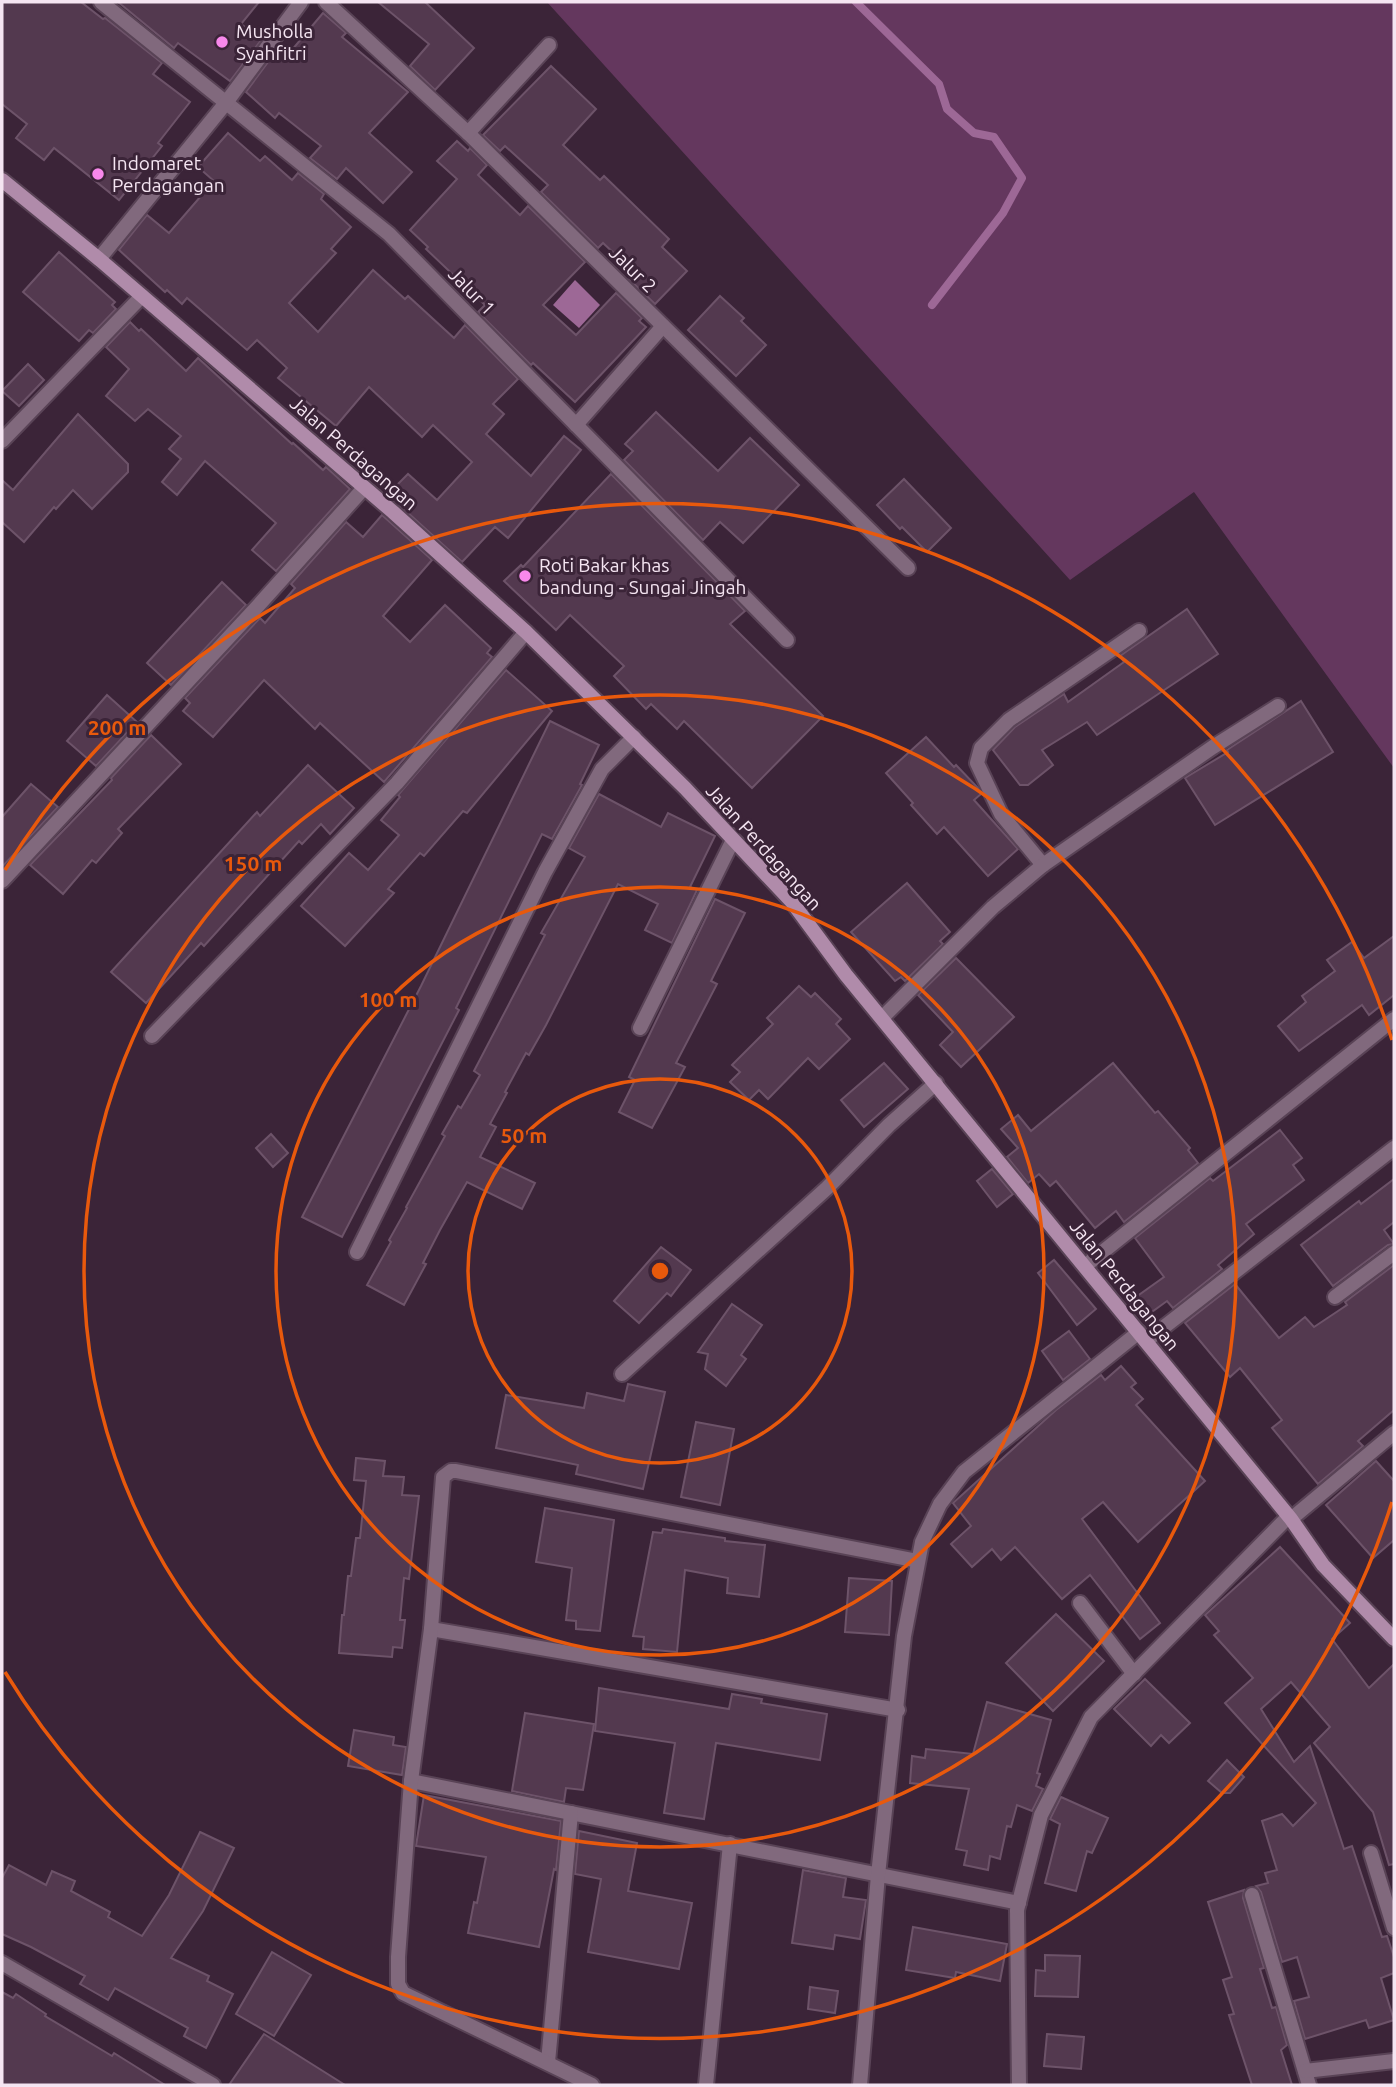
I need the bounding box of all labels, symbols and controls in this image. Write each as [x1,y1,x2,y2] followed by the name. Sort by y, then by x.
[236,20,313,64] place label: Musholla Syahfitri
[214,34,230,50] marker: Musholla Syahfitri
[112,152,225,196] place label: Indomaret Perdagangan
[90,166,106,182] marker: Indomaret Perdagangan
[605,241,661,297] street label: Jalur 2
[444,263,500,319] street label: Jalur 1
[286,392,422,514] street label: Jalan Perdagangan
[539,554,746,598] place label: Roti Bakar khas bandung - Sungai Jingah
[517,568,533,584] marker: Roti Bakar khas bandung - Sungai Jingah
[88,715,146,739] text: 200 m
[702,780,826,914] street label: Jalan Perdagangan
[224,851,282,875] text: 150 m
[359,987,417,1011] text: 100 m
[501,1123,547,1147] text: 50 m
[1066,1215,1184,1355] street label: Jalan Perdagangan
[648,1259,672,1283] centre of rings

